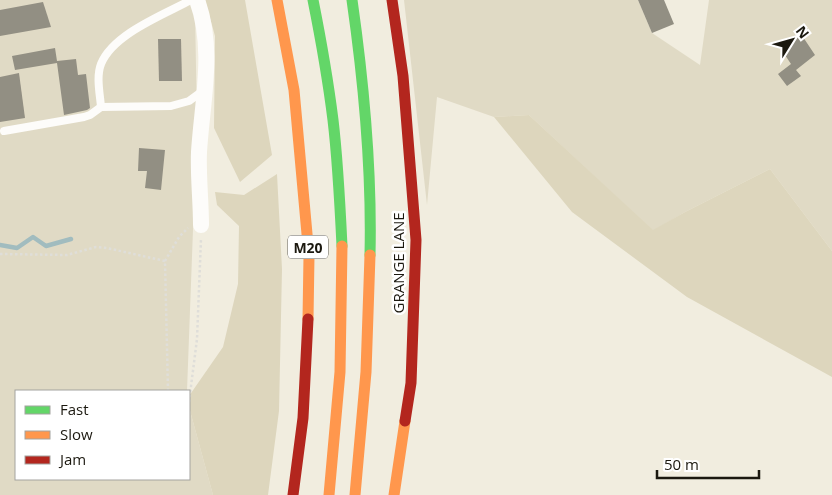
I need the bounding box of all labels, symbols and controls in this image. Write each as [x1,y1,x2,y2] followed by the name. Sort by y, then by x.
[767,15,817,65] north arrow
[792,22,814,42] text: N
[388,212,408,314] street label: GRANGE LANE
[288,236,328,258] road number: M20
[15,390,190,480] legend
[60,399,89,419] text: Fast
[60,424,93,444] text: Slow
[657,448,760,480] scale bar
[58,449,86,469] text: Jam
[664,454,699,474] text: 50 m

